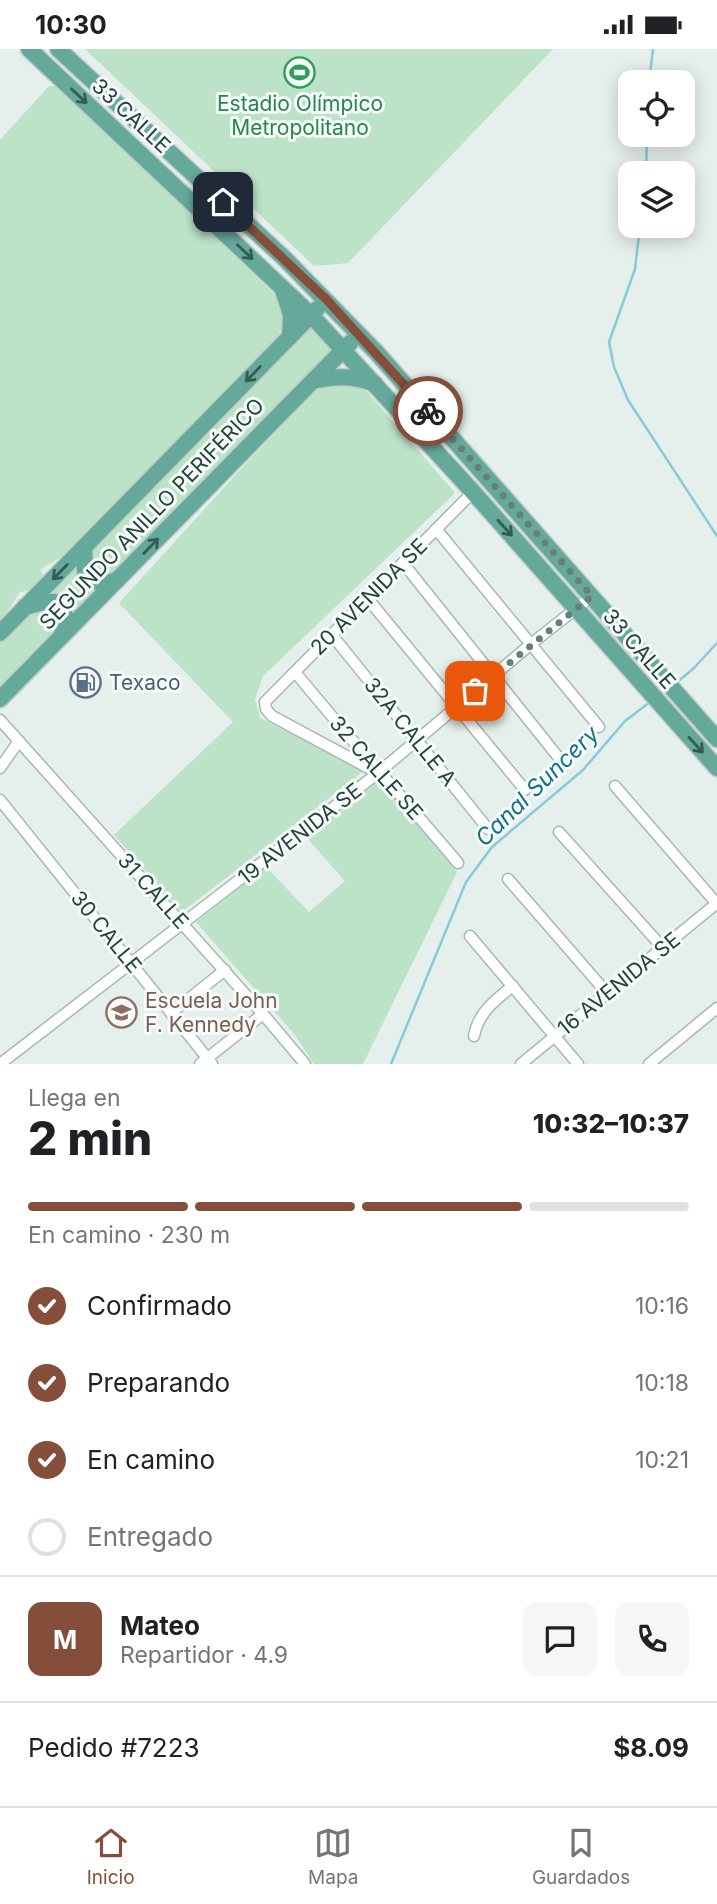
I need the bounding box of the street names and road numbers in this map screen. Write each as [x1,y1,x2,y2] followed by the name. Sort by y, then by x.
[87,73,176,158] street label: 33 CALLE
[34,392,269,635] street label: SEGUNDO ANILLO PERIFÉRICO
[305,533,432,660] street label: 20 AVENIDA SE
[598,604,681,694] street label: 33 CALLE
[359,672,462,791] street label: 32A CALLE A
[324,711,428,825] street label: 32 CALLE SE
[233,778,367,890] street label: 19 AVENIDA SE
[113,848,194,934] street label: 31 CALLE
[66,886,147,978] street label: 30 CALLE
[553,927,685,1041] street label: 16 AVENIDA SE

